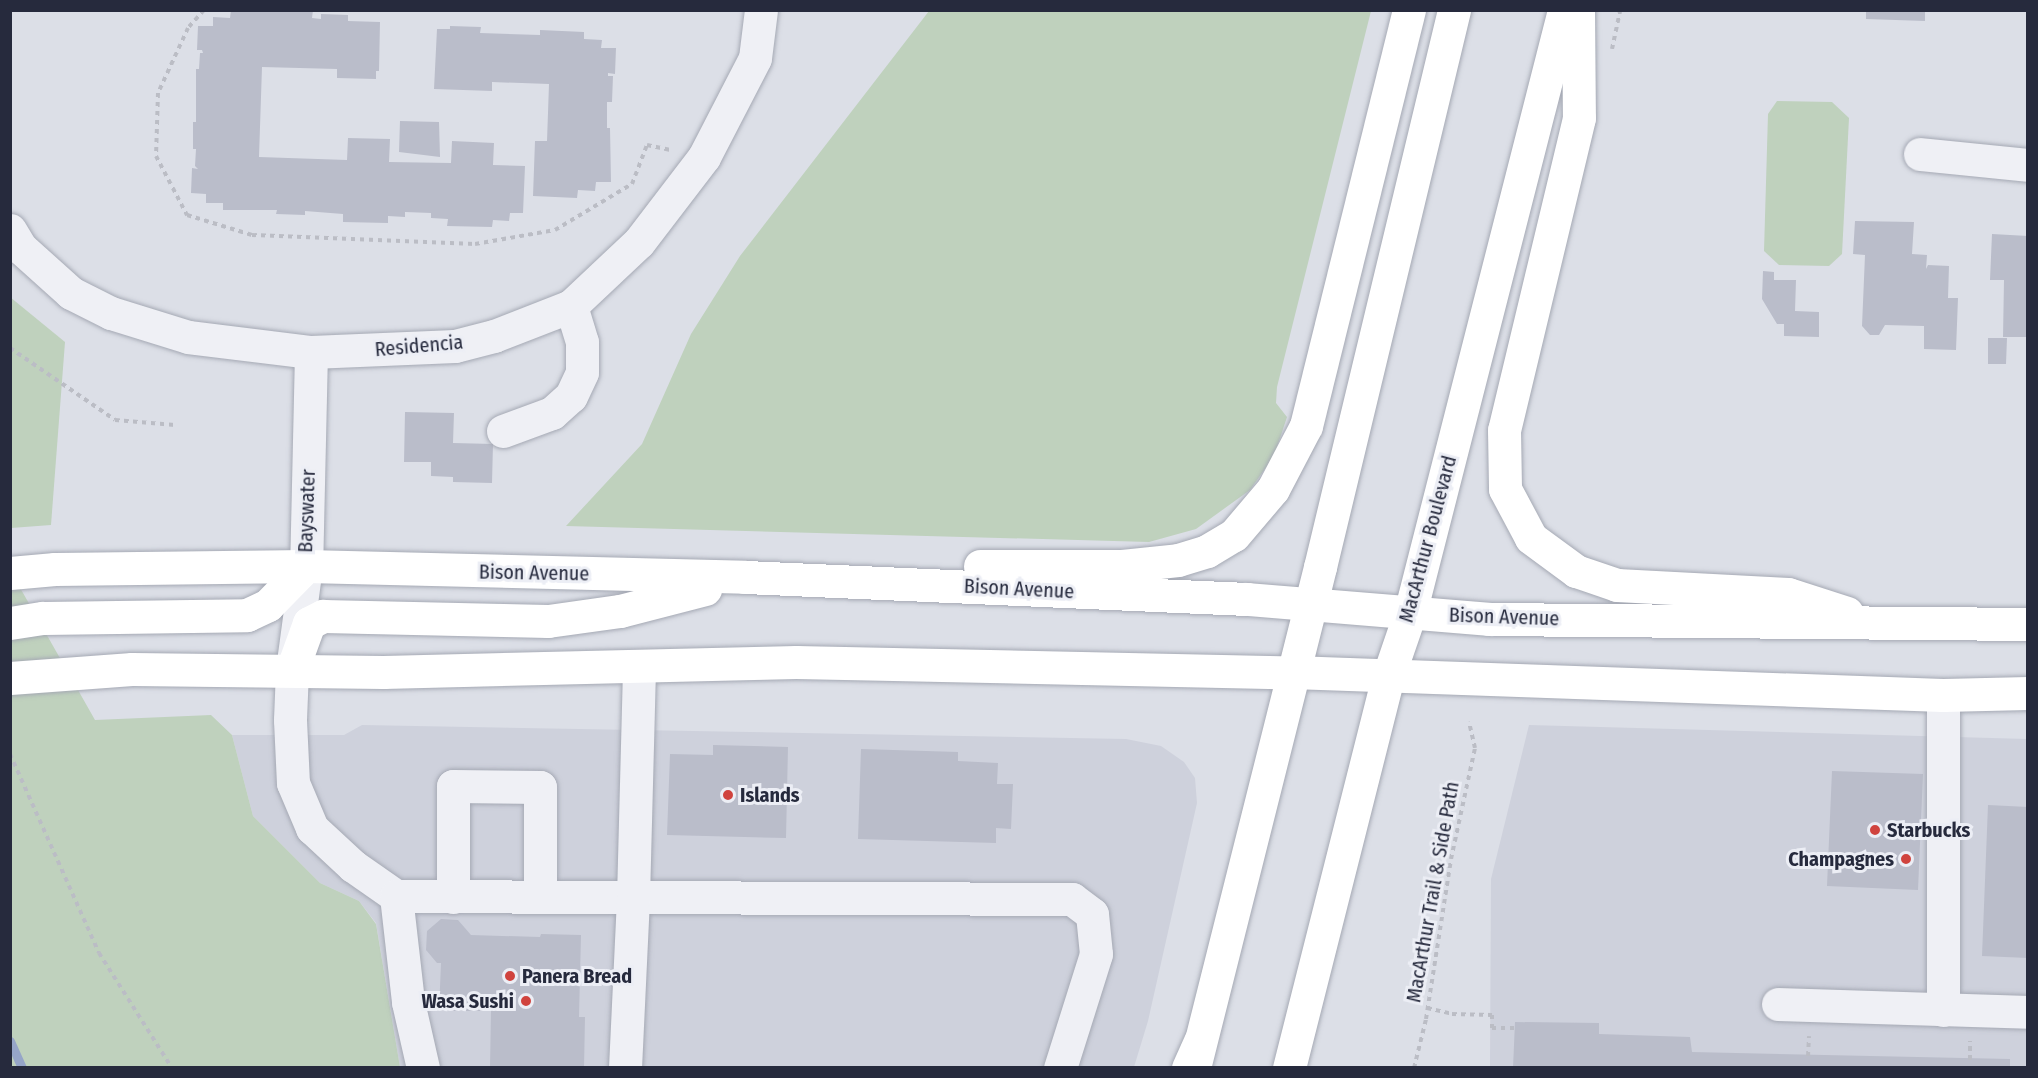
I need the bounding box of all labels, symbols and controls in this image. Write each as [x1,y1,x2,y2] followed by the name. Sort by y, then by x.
[374,330,464,362] street label: Residencia
[1394,453,1462,625] street label: MacArthur Boulevard
[294,469,320,553] street label: Bayswater
[479,560,589,586] street label: Bison Avenue
[963,574,1075,604] street label: Bison Avenue
[1448,603,1560,631] street label: Bison Avenue
[1402,780,1464,1004] street label: MacArthur Trail & Side Path
[740,783,800,807] place label: Islands
[721,788,735,802] marker: Islands
[1887,818,1970,842] place label: Starbucks
[1868,823,1882,837] marker: Starbucks
[1788,847,1894,871] place label: Champagnes
[1899,852,1913,866] marker: Champagnes
[522,964,632,988] place label: Panera Bread
[503,969,517,983] marker: Panera Bread
[421,989,514,1013] place label: Wasa Sushi
[519,994,533,1008] marker: Wasa Sushi

